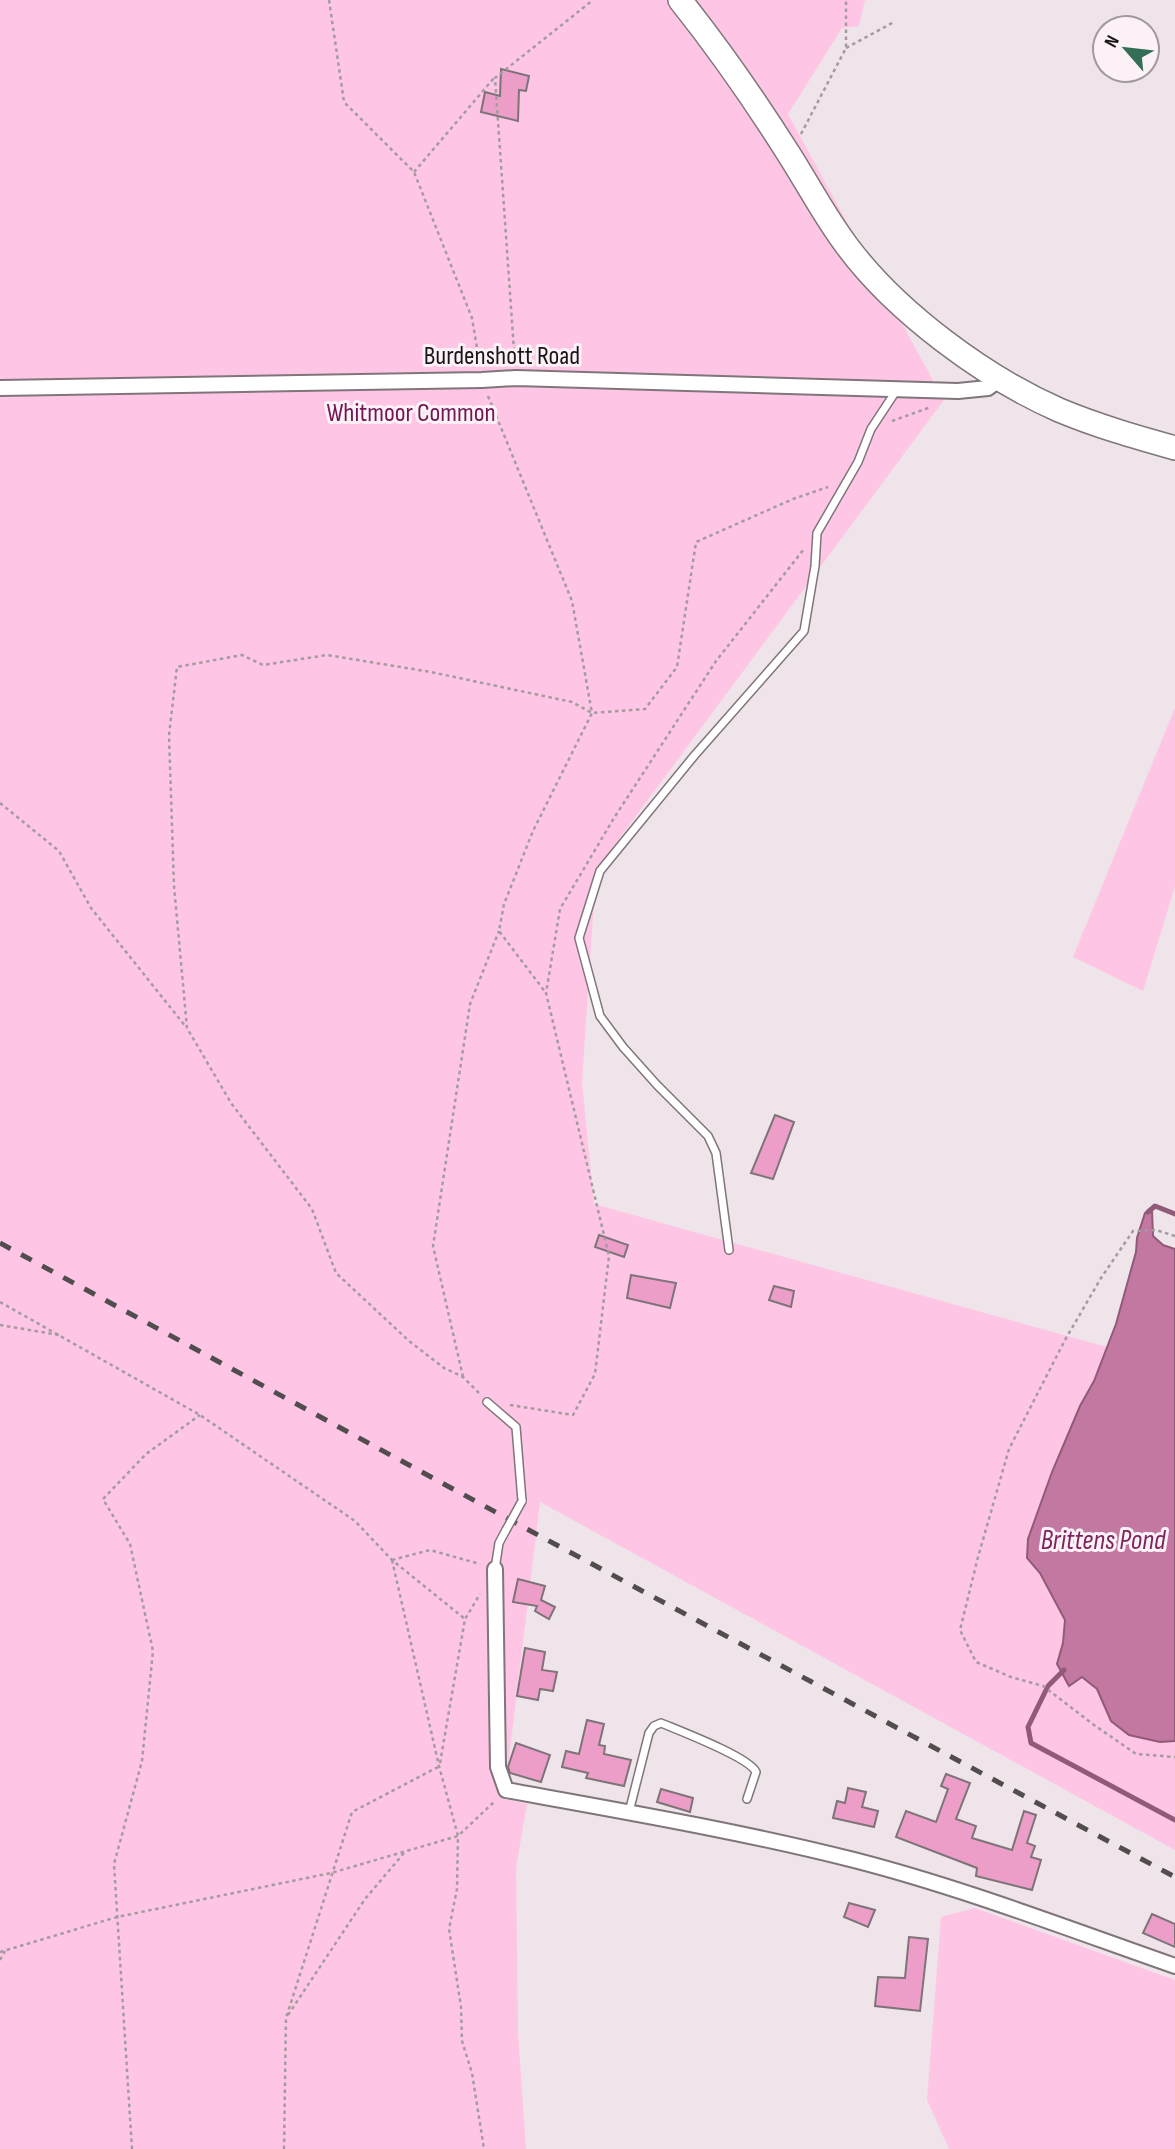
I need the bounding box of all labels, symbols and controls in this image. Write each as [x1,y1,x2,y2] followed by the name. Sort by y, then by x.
[1091,14,1161,84] north arrow
[1100,32,1125,52] text: N
[424,341,580,372] street label: Burdenshott Road
[326,398,496,429] park label: Whitmoor Common
[1041,1524,1167,1557] water label: Brittens Pond

